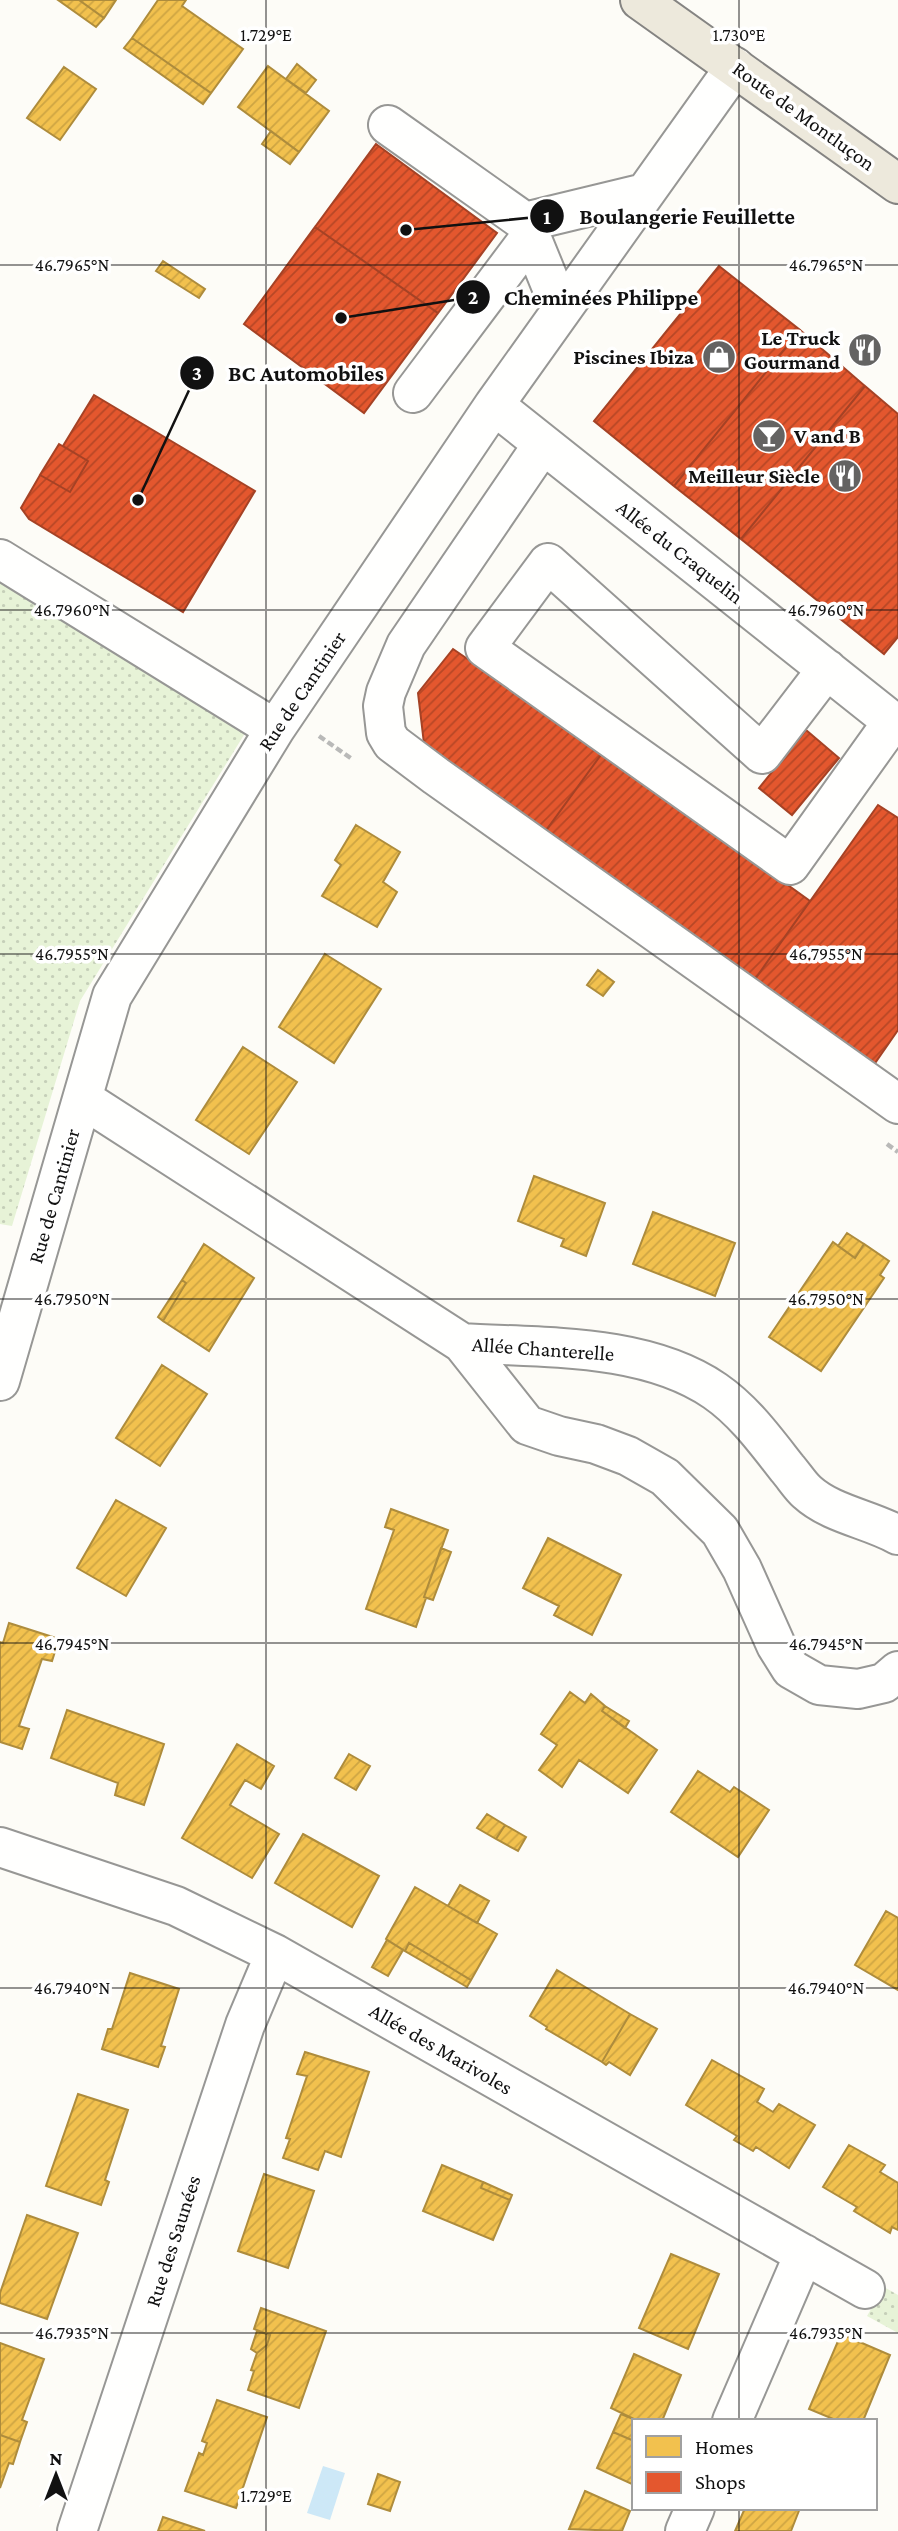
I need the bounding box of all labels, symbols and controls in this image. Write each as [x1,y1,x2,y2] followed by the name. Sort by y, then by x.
[240,25,292,45] text: 1.729°E
[713,25,765,45] text: 1.730°E
[728,56,880,176] street label: Route de Montluçon
[530,194,808,238] callout: Boulangerie Feuillette
[579,203,795,229] text: Boulangerie Feuillette
[543,205,551,229] text: 1
[35,255,109,275] text: 46.7965°N
[789,255,863,275] text: 46.7965°N
[455,275,713,319] callout: Cheminées Philippe
[504,284,699,310] text: Cheminées Philippe
[468,285,479,309] text: 2
[744,326,841,374] place label: Le Truck Gourmand
[846,331,884,369] restaurant icon: Le Truck Gourmand
[700,338,738,376] shop icon: Piscines Ibiza
[573,345,695,369] place label: Piscines Ibiza
[179,351,398,395] callout: BC Automobiles
[228,360,384,386] text: BC Automobiles
[192,361,202,385] text: 3
[750,417,788,455] bar icon: V and B
[793,424,861,448] place label: V and B
[826,457,864,495] restaurant icon: Meilleur Siècle
[688,464,820,488] place label: Meilleur Siècle
[612,495,748,609] street label: Allée du Craquelin
[34,600,110,620] text: 46.7960°N
[788,600,864,620] text: 46.7960°N
[253,626,351,755] street label: Rue de Cantinier
[35,944,109,964] text: 46.7955°N
[789,944,863,964] text: 46.7955°N
[23,1125,85,1266] street label: Rue de Cantinier
[34,1289,110,1309] text: 46.7950°N
[788,1289,864,1309] text: 46.7950°N
[471,1332,615,1366] street label: Allée Chanterelle
[35,1634,109,1654] text: 46.7945°N
[789,1634,863,1654] text: 46.7945°N
[34,1978,110,1998] text: 46.7940°N
[788,1978,864,1998] text: 46.7940°N
[365,1998,517,2100] street label: Allée des Marivoles
[140,2172,206,2310] street label: Rue des Saunées
[35,2323,109,2343] text: 46.7935°N
[789,2323,863,2343] text: 46.7935°N
[632,2419,877,2510] legend
[695,2435,754,2459] text: Homes
[21,2440,91,2510] north arrow
[50,2448,63,2469] text: N
[695,2470,746,2494] text: Shops
[240,2486,292,2506] text: 1.729°E

